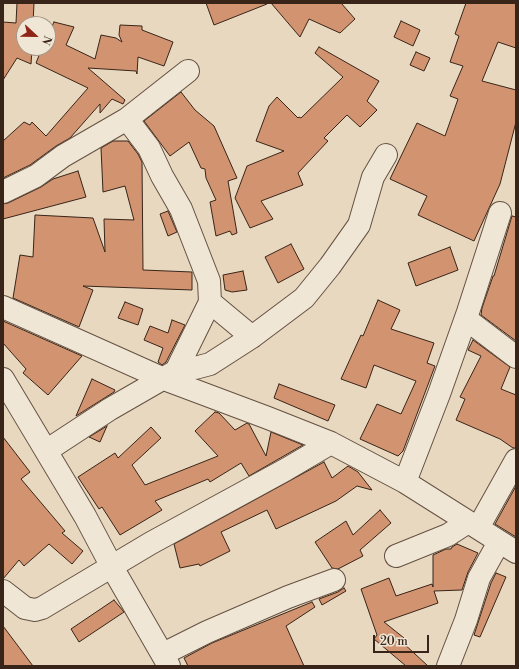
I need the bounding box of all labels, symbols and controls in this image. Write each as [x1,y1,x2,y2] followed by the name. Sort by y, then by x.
[16,16,56,56] north arrow
[38,33,54,47] text: N
[375,627,431,653] scale bar
[380,634,408,649] text: 20 m

